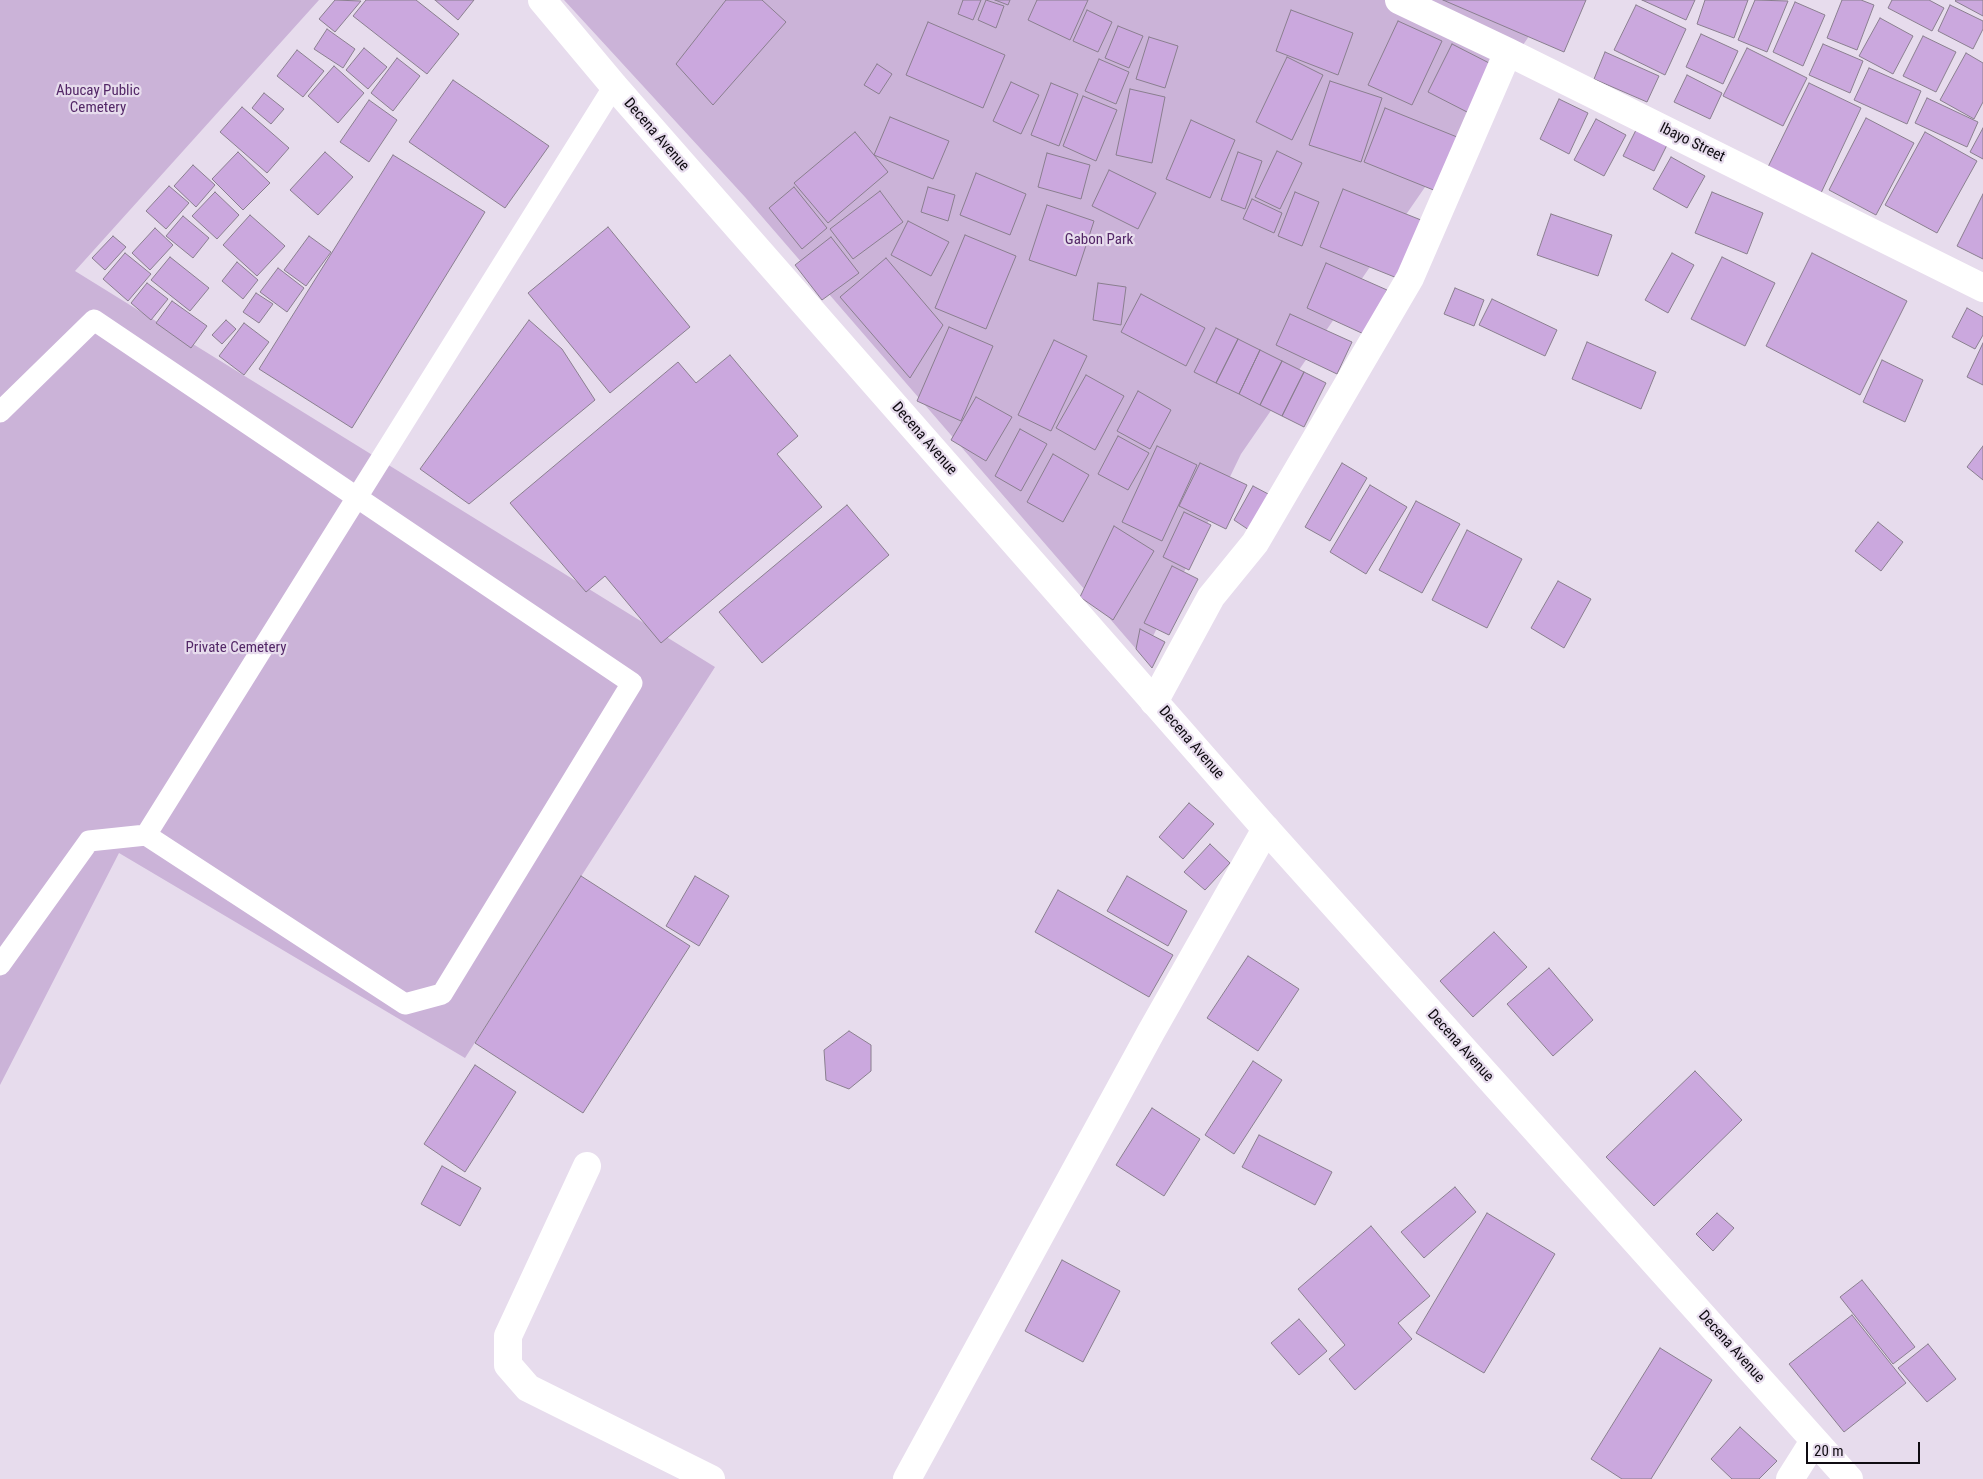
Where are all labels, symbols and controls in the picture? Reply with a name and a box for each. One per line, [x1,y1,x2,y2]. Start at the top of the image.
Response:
park label: Abucay Public Cemetery [56,82,140,117]
street label: Decena Avenue [619,95,693,175]
street label: Ibayo Street [1656,119,1728,167]
park label: Gabon Park [1065,231,1133,249]
street label: Decena Avenue [887,399,961,479]
park label: Private Cemetery [185,639,287,657]
street label: Decena Avenue [1154,703,1228,783]
street label: Decena Avenue [1423,1006,1497,1086]
street label: Decena Avenue [1694,1307,1768,1387]
scale bar [1808,1432,1922,1464]
text: 20 m [1814,1442,1844,1460]

